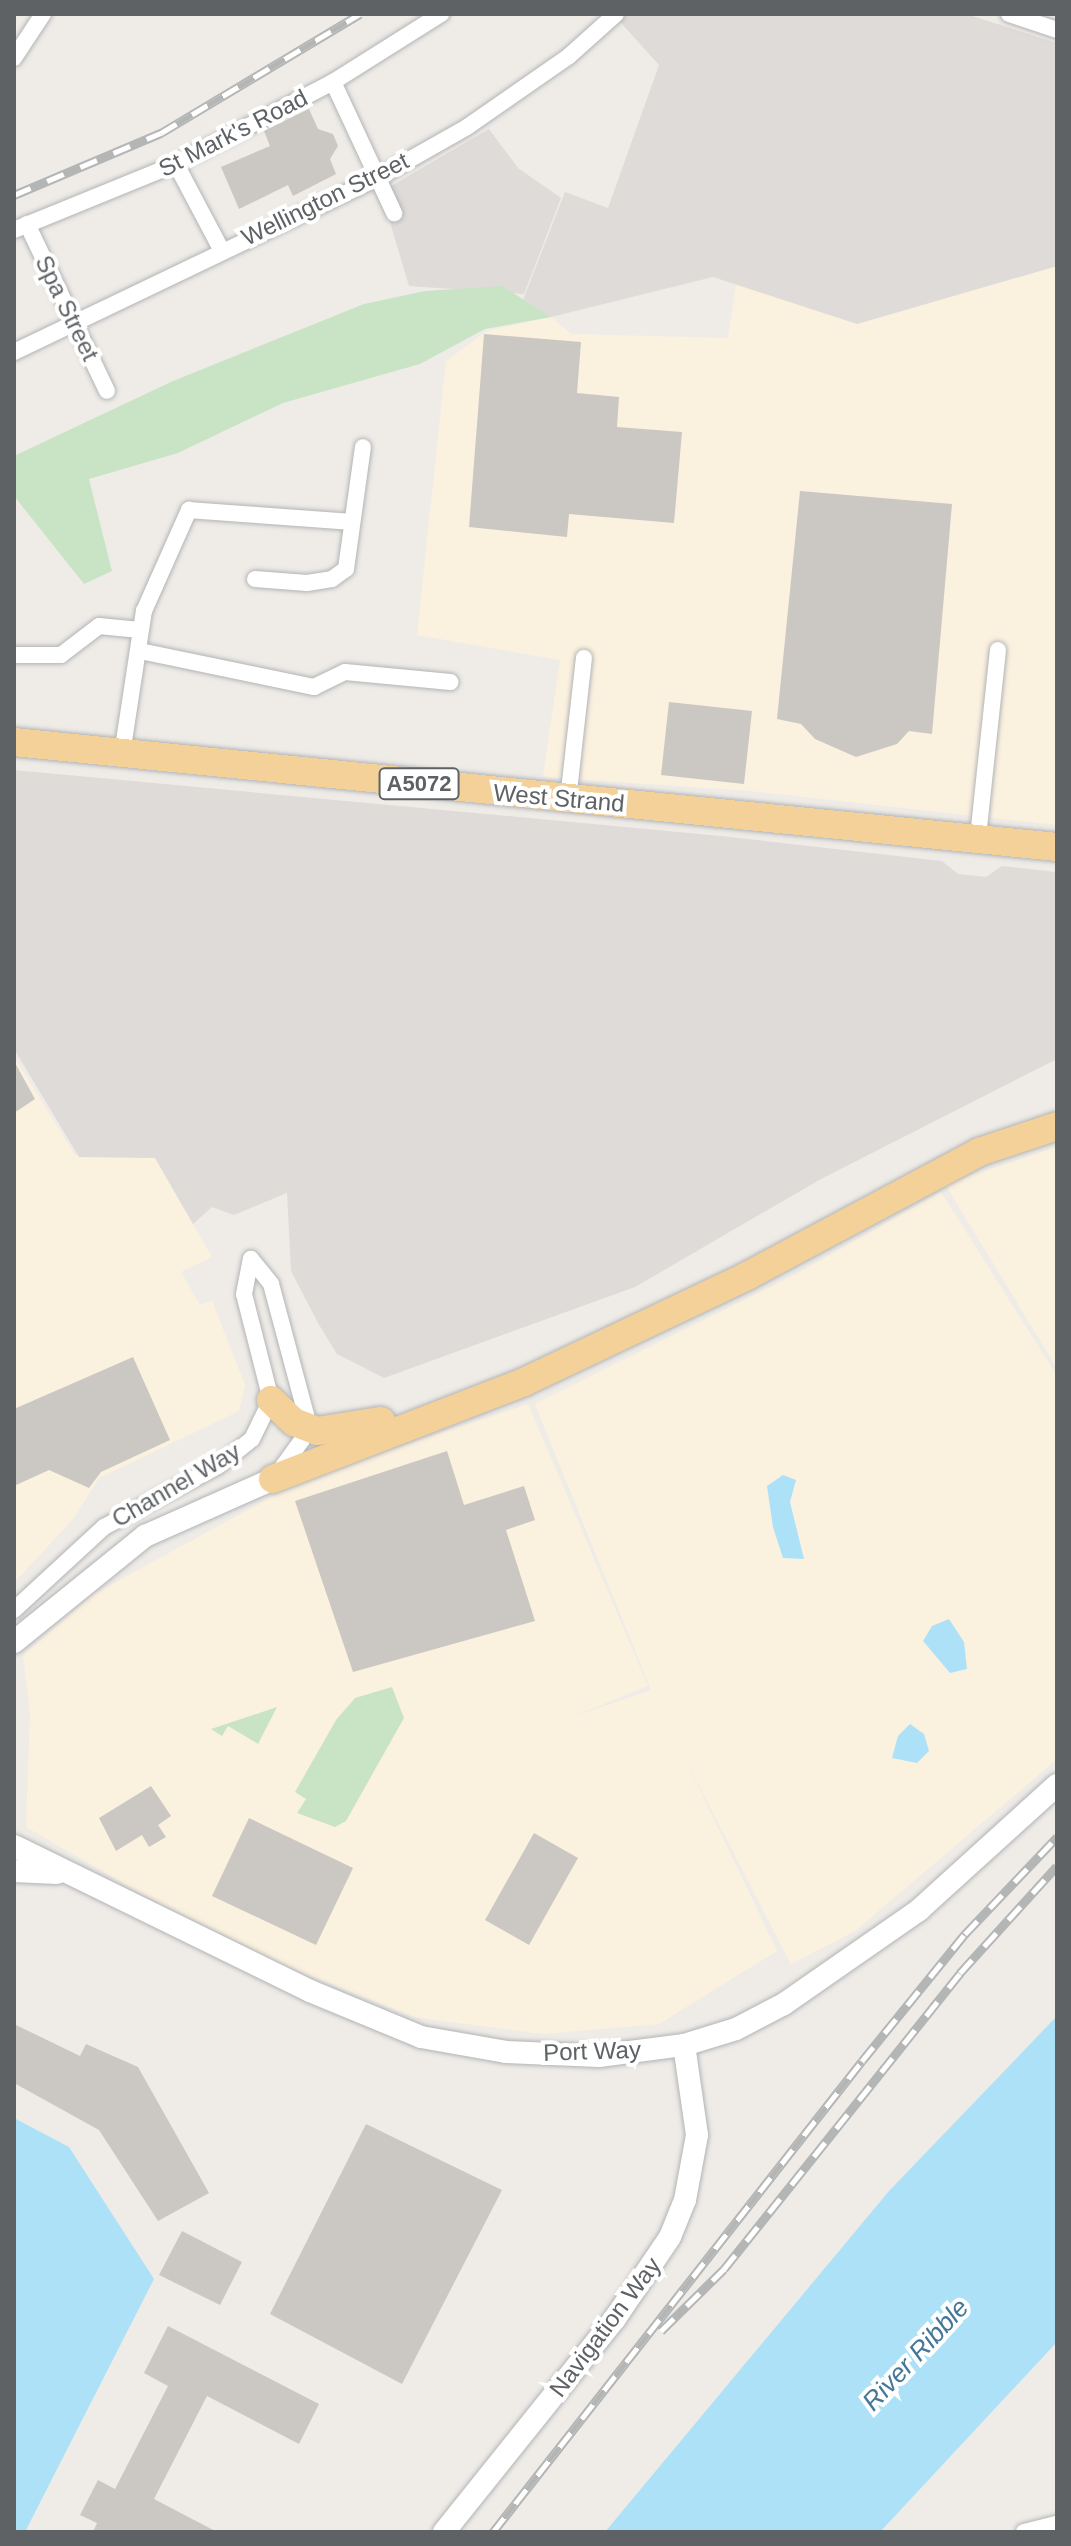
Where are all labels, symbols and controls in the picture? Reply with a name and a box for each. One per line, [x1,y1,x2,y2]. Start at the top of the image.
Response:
street label: St Mark's Road [154,83,312,183]
street label: Wellington Street [237,146,413,252]
street label: Spa Street [29,251,105,365]
road number: A5072 [377,766,461,802]
street label: West Strand [492,778,626,818]
street label: Channel Way [107,1437,245,1533]
street label: Port Way [543,2035,641,2067]
street label: Navigation Way [543,2252,667,2402]
water label: River Ribble [856,2293,976,2417]

